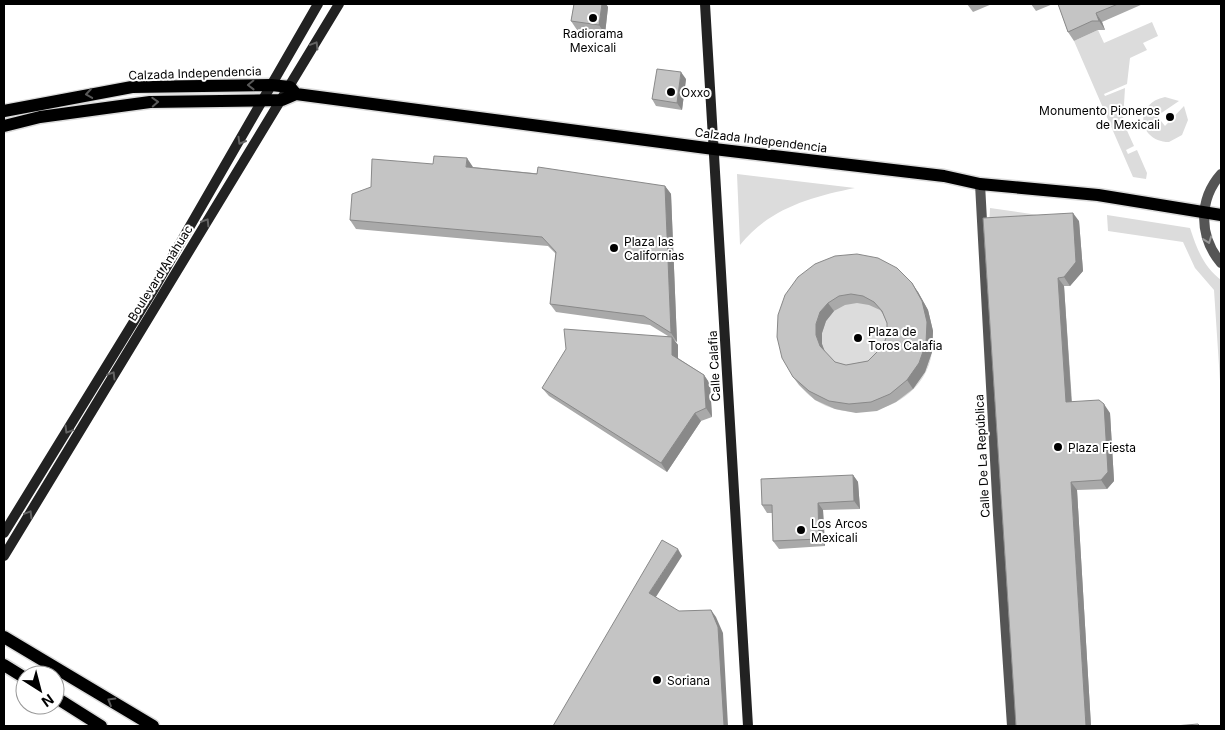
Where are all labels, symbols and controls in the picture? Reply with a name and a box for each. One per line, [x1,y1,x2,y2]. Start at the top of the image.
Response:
marker: Radiorama Mexicali [587,12,599,24]
place label: Radiorama Mexicali [563,26,623,55]
one-way arrow [308,42,318,51]
street label: Calzada Independencia [128,63,262,83]
one-way arrow [247,80,254,90]
place label: Oxxo [681,85,710,100]
marker: Oxxo [665,86,677,98]
one-way arrow [85,89,94,99]
one-way arrow [152,96,160,107]
place label: Monumento Pioneros de Mexicali [1039,103,1160,132]
marker: Monumento Pioneros de Mexicali [1164,111,1176,123]
street label: Calzada Independencia [694,124,828,156]
one-way arrow [237,135,247,144]
one-way arrow [200,218,210,227]
street label: Boulevard Anáhuac [124,222,196,324]
place label: Plaza las Californias [624,234,684,263]
one-way arrow [1202,235,1212,243]
marker: Plaza las Californias [608,242,620,254]
place label: Plaza de Toros Calafia [868,324,942,353]
street label: Calle Calafia [705,330,723,402]
marker: Plaza de Toros Calafia [852,332,864,344]
one-way arrow [106,372,116,381]
street label: Calle De La República [971,394,993,518]
one-way arrow [64,425,74,434]
place label: Plaza Fiesta [1068,440,1136,455]
marker: Plaza Fiesta [1052,441,1064,453]
one-way arrow [22,511,32,520]
place label: Los Arcos Mexicali [811,516,868,545]
marker: Los Arcos Mexicali [795,524,807,536]
north arrow [15,665,65,715]
place label: Soriana [667,673,710,688]
marker: Soriana [651,674,663,686]
text: N [39,691,57,711]
one-way arrow [107,698,116,708]

